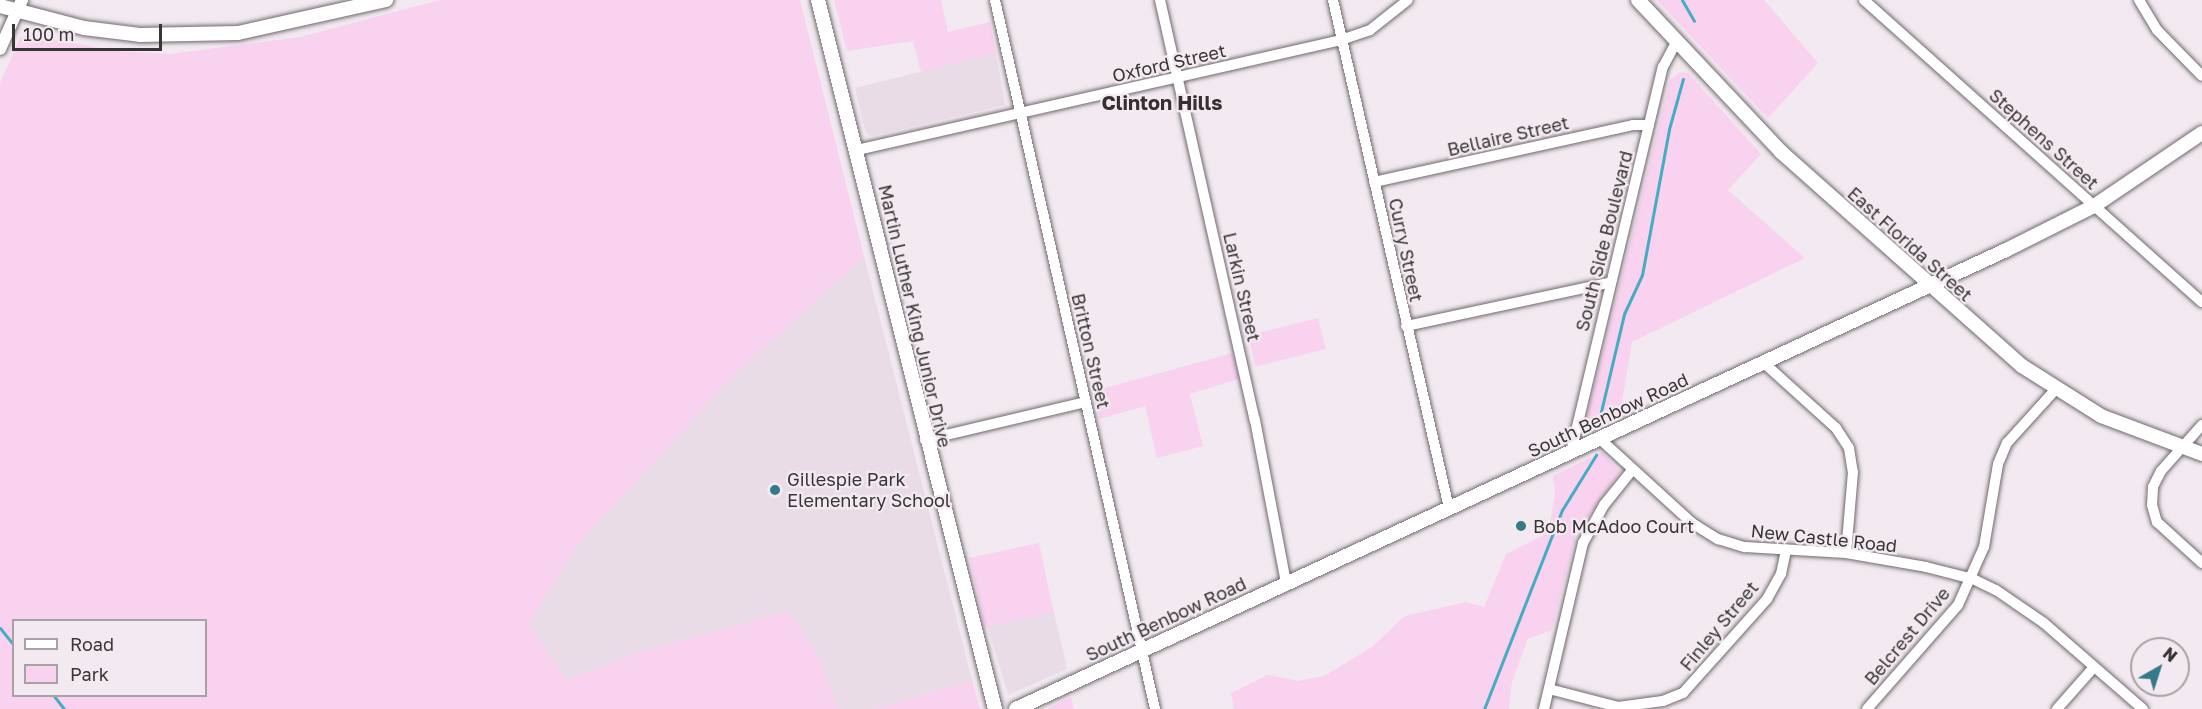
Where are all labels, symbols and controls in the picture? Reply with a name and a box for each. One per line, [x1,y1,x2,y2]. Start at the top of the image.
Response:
scale bar [15,12,165,50]
text: 100 m [23,23,74,45]
street label: Oxford Street [1110,39,1228,87]
street label: Stephens Street [1985,84,2103,194]
district label: Clinton Hills [1102,90,1222,114]
street label: Bellaire Street [1445,112,1571,160]
street label: South Side Boulevard [1571,148,1637,334]
street label: Martin Luther King Junior Drive [874,182,956,450]
street label: East Florida Street [1843,182,1977,306]
street label: Curry Street [1384,196,1428,304]
street label: Larkin Street [1219,230,1265,344]
street label: Britton Street [1067,291,1115,411]
street label: South Benbow Road [1524,368,1692,462]
place label: Gillespie Park Elementary School [787,469,951,512]
marker: Gillespie Park Elementary School [768,483,782,497]
place label: Bob McAdoo Court [1533,515,1694,537]
marker: Bob McAdoo Court [1514,519,1528,533]
street label: New Castle Road [1750,520,1898,556]
street label: South Benbow Road [1082,572,1250,666]
street label: Finley Street [1675,577,1763,675]
street label: Belcrest Drive [1860,583,1954,689]
legend [12,619,207,697]
text: Road [70,633,114,655]
north arrow [2130,637,2190,697]
text: N [2159,643,2181,666]
text: Park [70,663,109,685]

